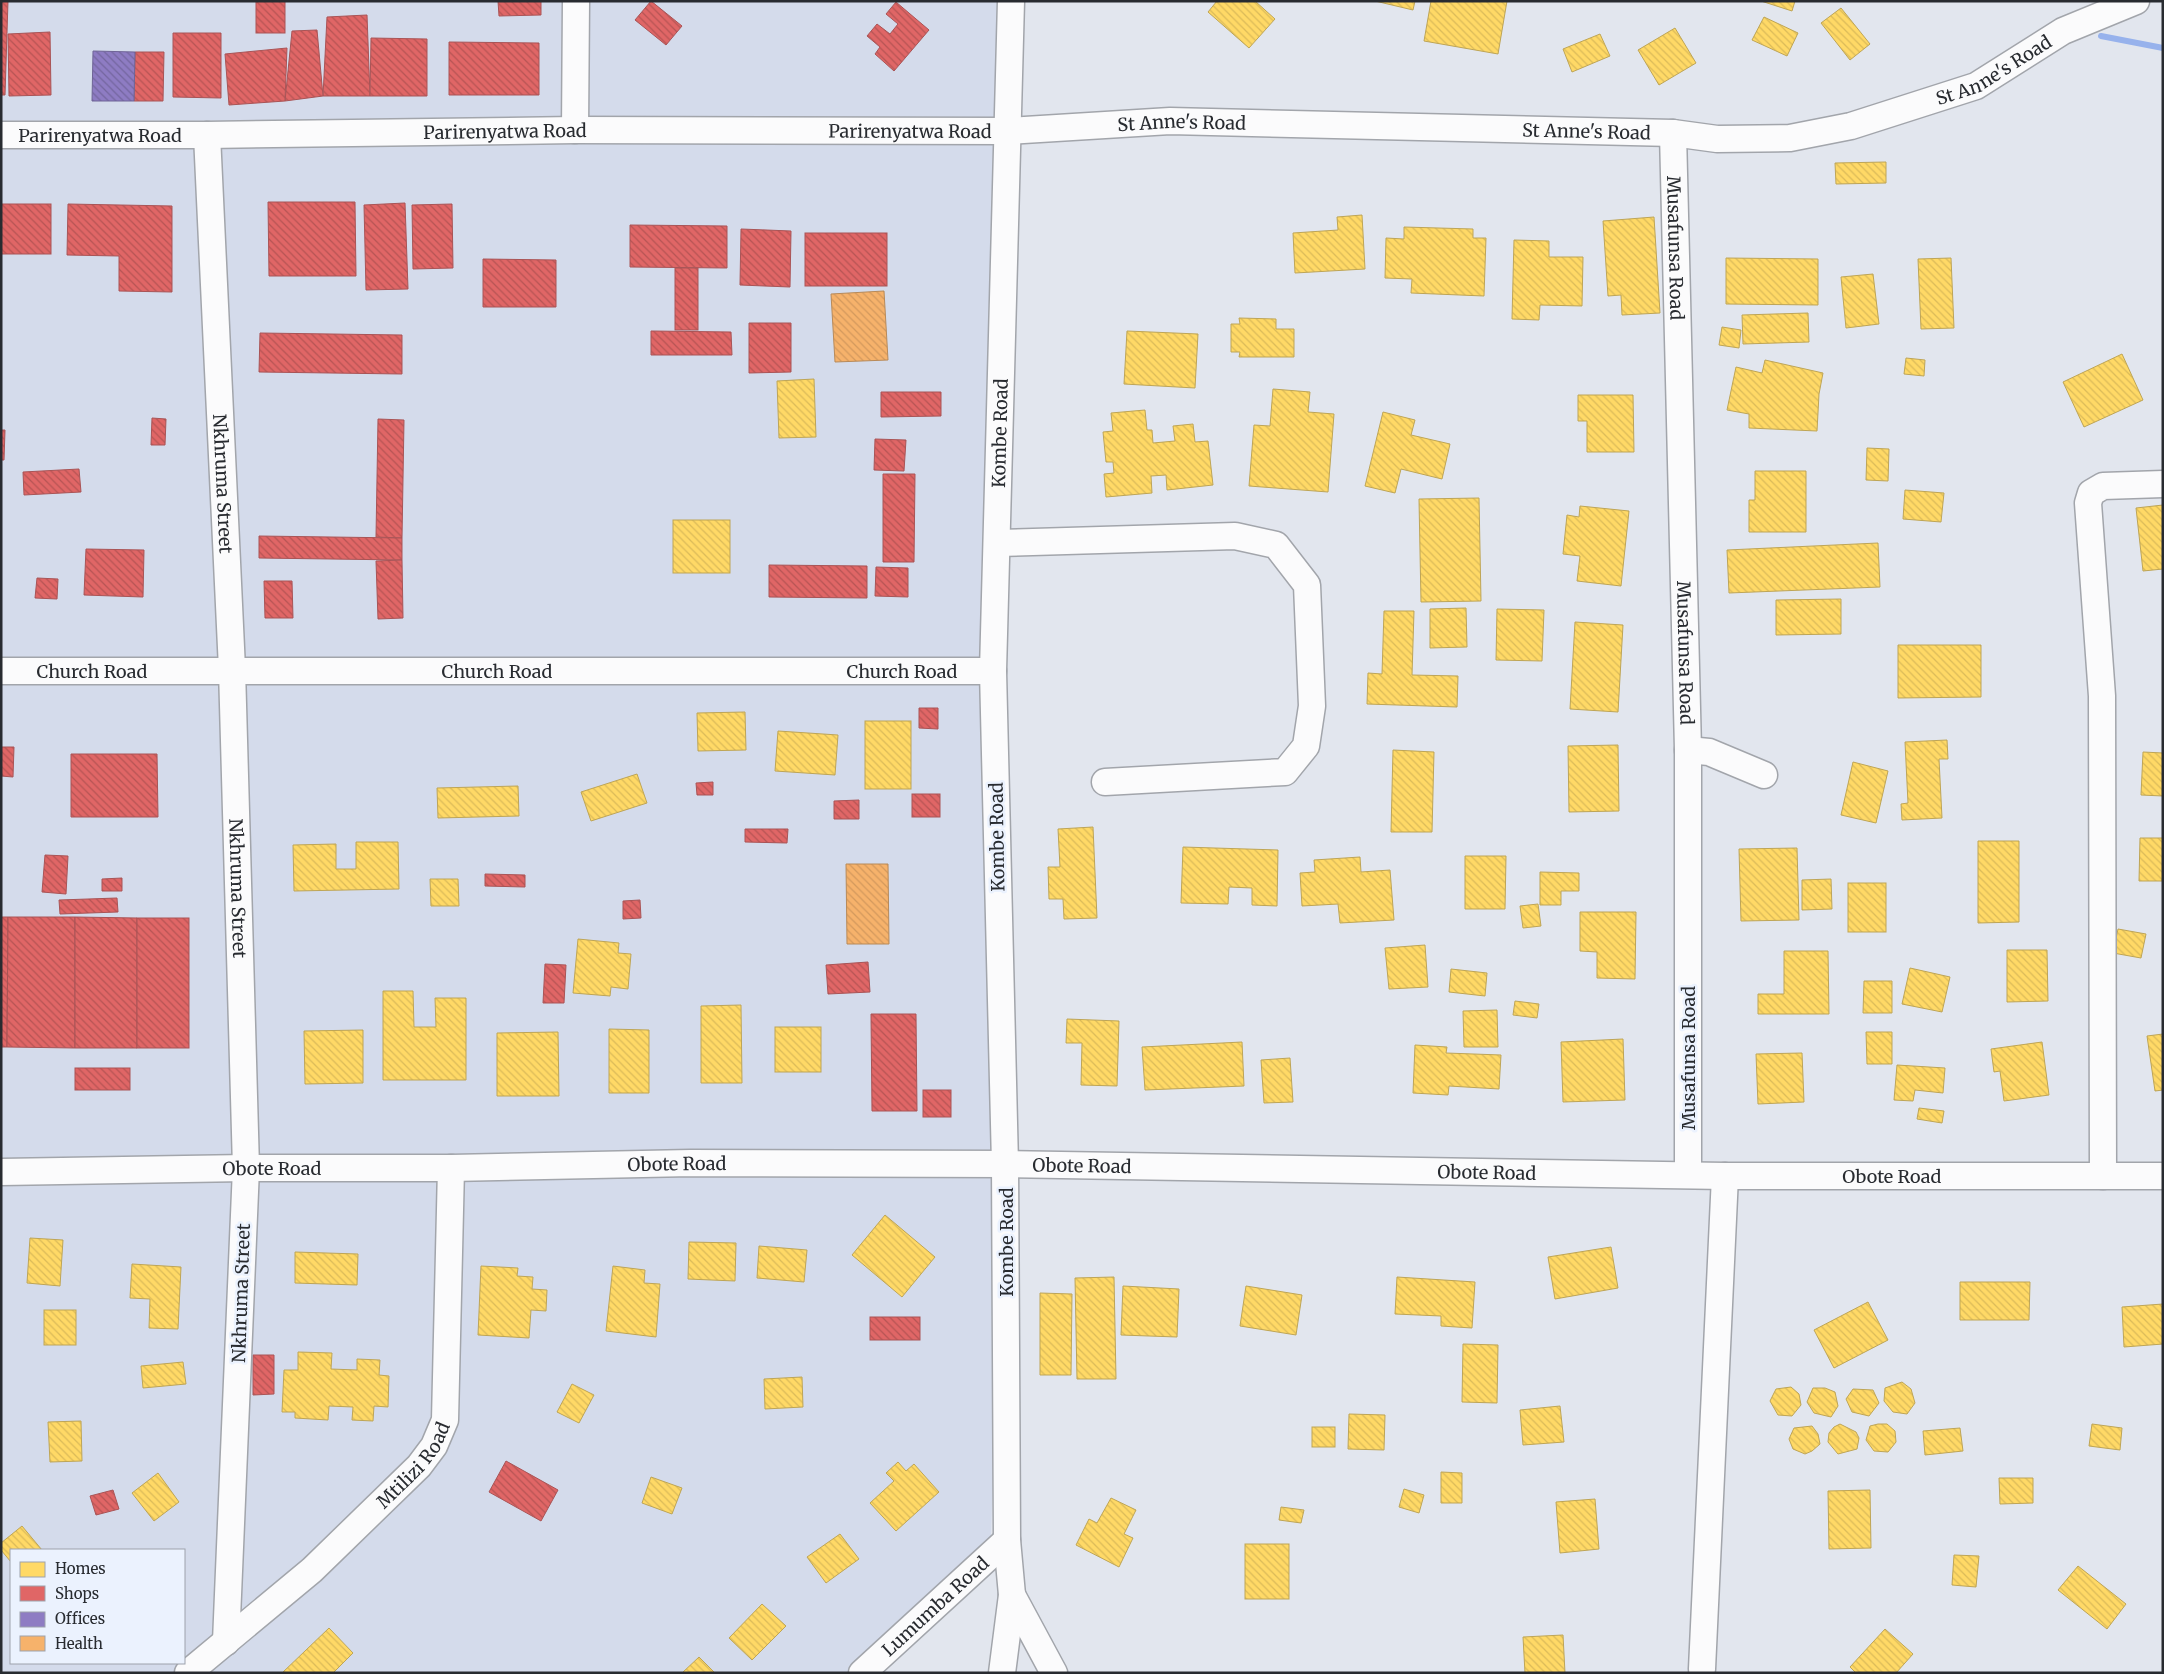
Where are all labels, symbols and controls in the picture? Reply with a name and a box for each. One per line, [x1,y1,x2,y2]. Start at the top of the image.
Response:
street label: St Anne's Road [1933,30,2056,110]
street label: St Anne's Road [1117,109,1246,136]
street label: Parirenyatwa Road [423,118,587,144]
street label: St Anne's Road [1522,118,1651,144]
street label: Parirenyatwa Road [828,119,992,142]
street label: Parirenyatwa Road [18,124,182,147]
street label: Musafunsa Road [1663,176,1689,321]
street label: Kombe Road [986,378,1012,488]
street label: Nkhruma Street [209,413,238,554]
street label: Musafunsa Road [1672,580,1699,725]
street label: Church Road [37,660,148,683]
street label: Church Road [442,660,553,683]
street label: Church Road [847,660,958,683]
street label: Kombe Road [985,782,1009,892]
street label: Nkhruma Street [225,818,252,959]
street label: Musafunsa Road [1677,986,1700,1130]
street label: Obote Road [627,1151,727,1176]
street label: Obote Road [1032,1153,1132,1178]
street label: Obote Road [222,1156,322,1180]
street label: Obote Road [1437,1160,1537,1184]
street label: Obote Road [1842,1165,1941,1188]
street label: Kombe Road [995,1187,1018,1297]
street label: Nkhruma Street [227,1223,255,1363]
street label: Mtilizi Road [371,1418,455,1513]
legend [10,1549,185,1664]
street label: Lumumba Road [877,1551,993,1661]
text: Homes [55,1559,106,1578]
text: Shops [55,1584,99,1603]
text: Offices [55,1609,105,1628]
text: Health [55,1634,103,1653]

